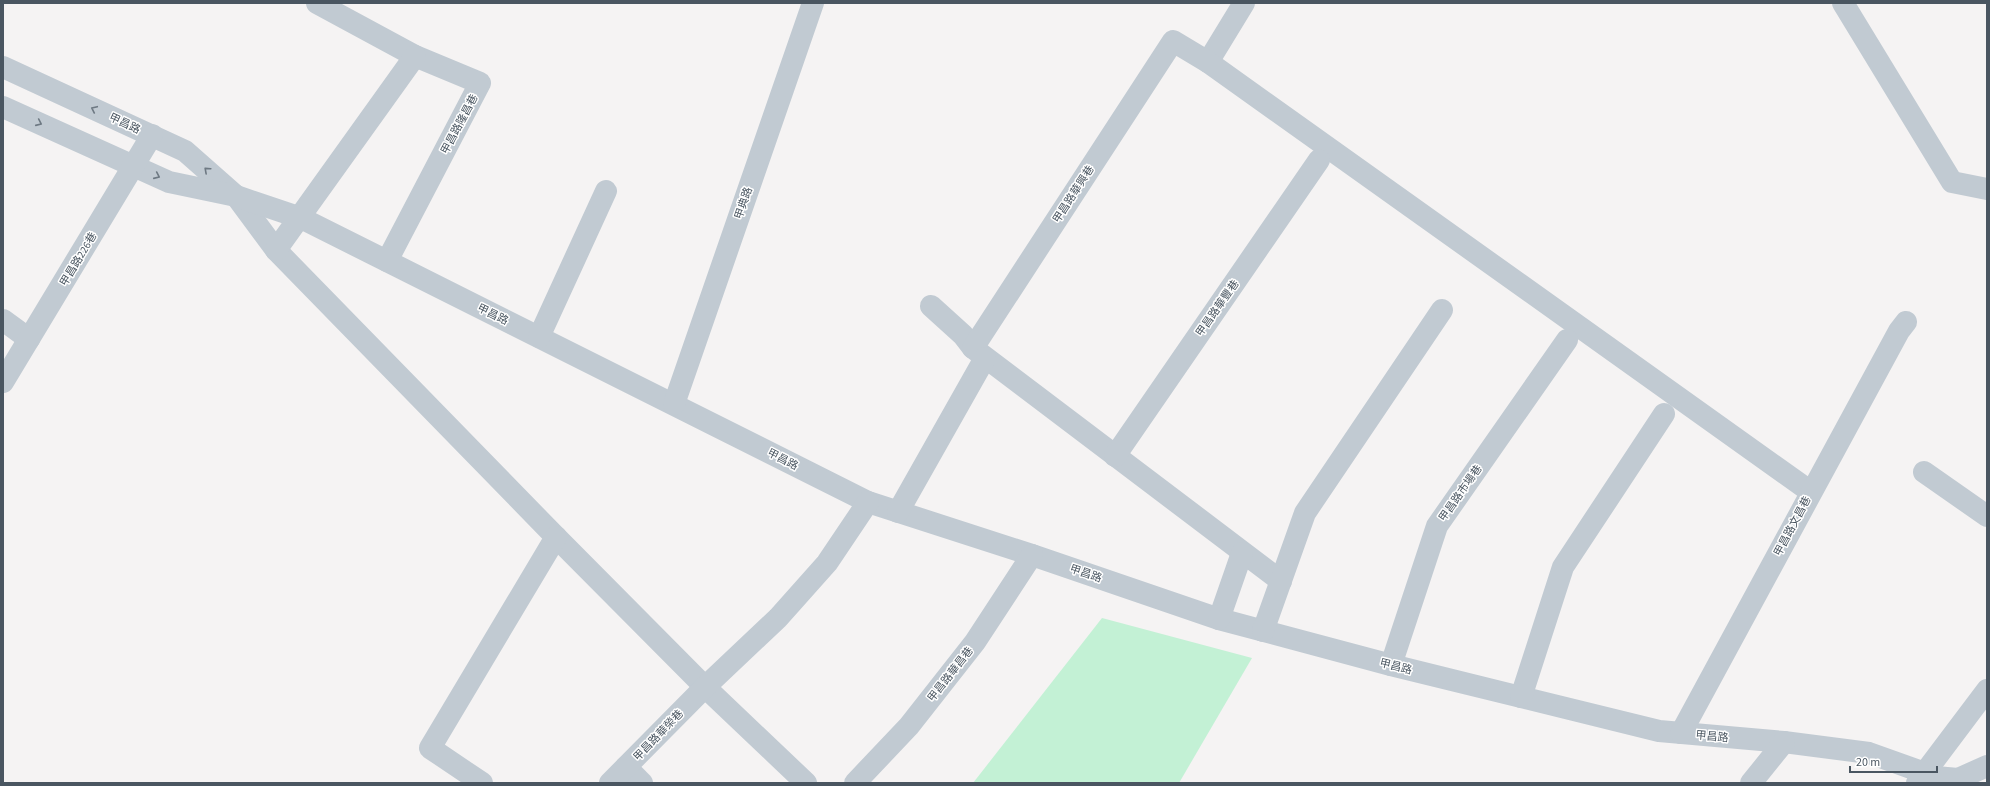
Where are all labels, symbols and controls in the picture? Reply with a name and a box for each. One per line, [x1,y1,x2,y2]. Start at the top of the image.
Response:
street label: 甲昌路隆昌巷 [437,92,482,157]
one-way arrow [90,105,97,113]
street label: 甲昌路 [107,110,143,137]
one-way arrow [34,118,42,126]
street label: 甲昌路華興巷 [1049,163,1098,226]
one-way arrow [204,168,212,175]
one-way arrow [153,171,161,179]
street label: 甲典路 [731,185,756,221]
street label: 甲昌路226巷 [56,230,100,289]
street label: 甲昌路華豐巷 [1192,277,1242,340]
street label: 甲昌路 [475,300,511,328]
street label: 甲昌路 [765,445,801,474]
street label: 甲昌路市場巷 [1435,462,1485,525]
street label: 甲昌路文昌巷 [1770,494,1815,559]
street label: 甲昌路 [1068,561,1104,586]
street label: 甲昌路華昌巷 [924,644,977,705]
street label: 甲昌路 [1378,655,1414,678]
street label: 甲昌路華榮巷 [630,706,687,764]
street label: 甲昌路 [1695,728,1729,745]
scale bar [1850,748,1937,774]
text: 20 m [1856,754,1880,771]

